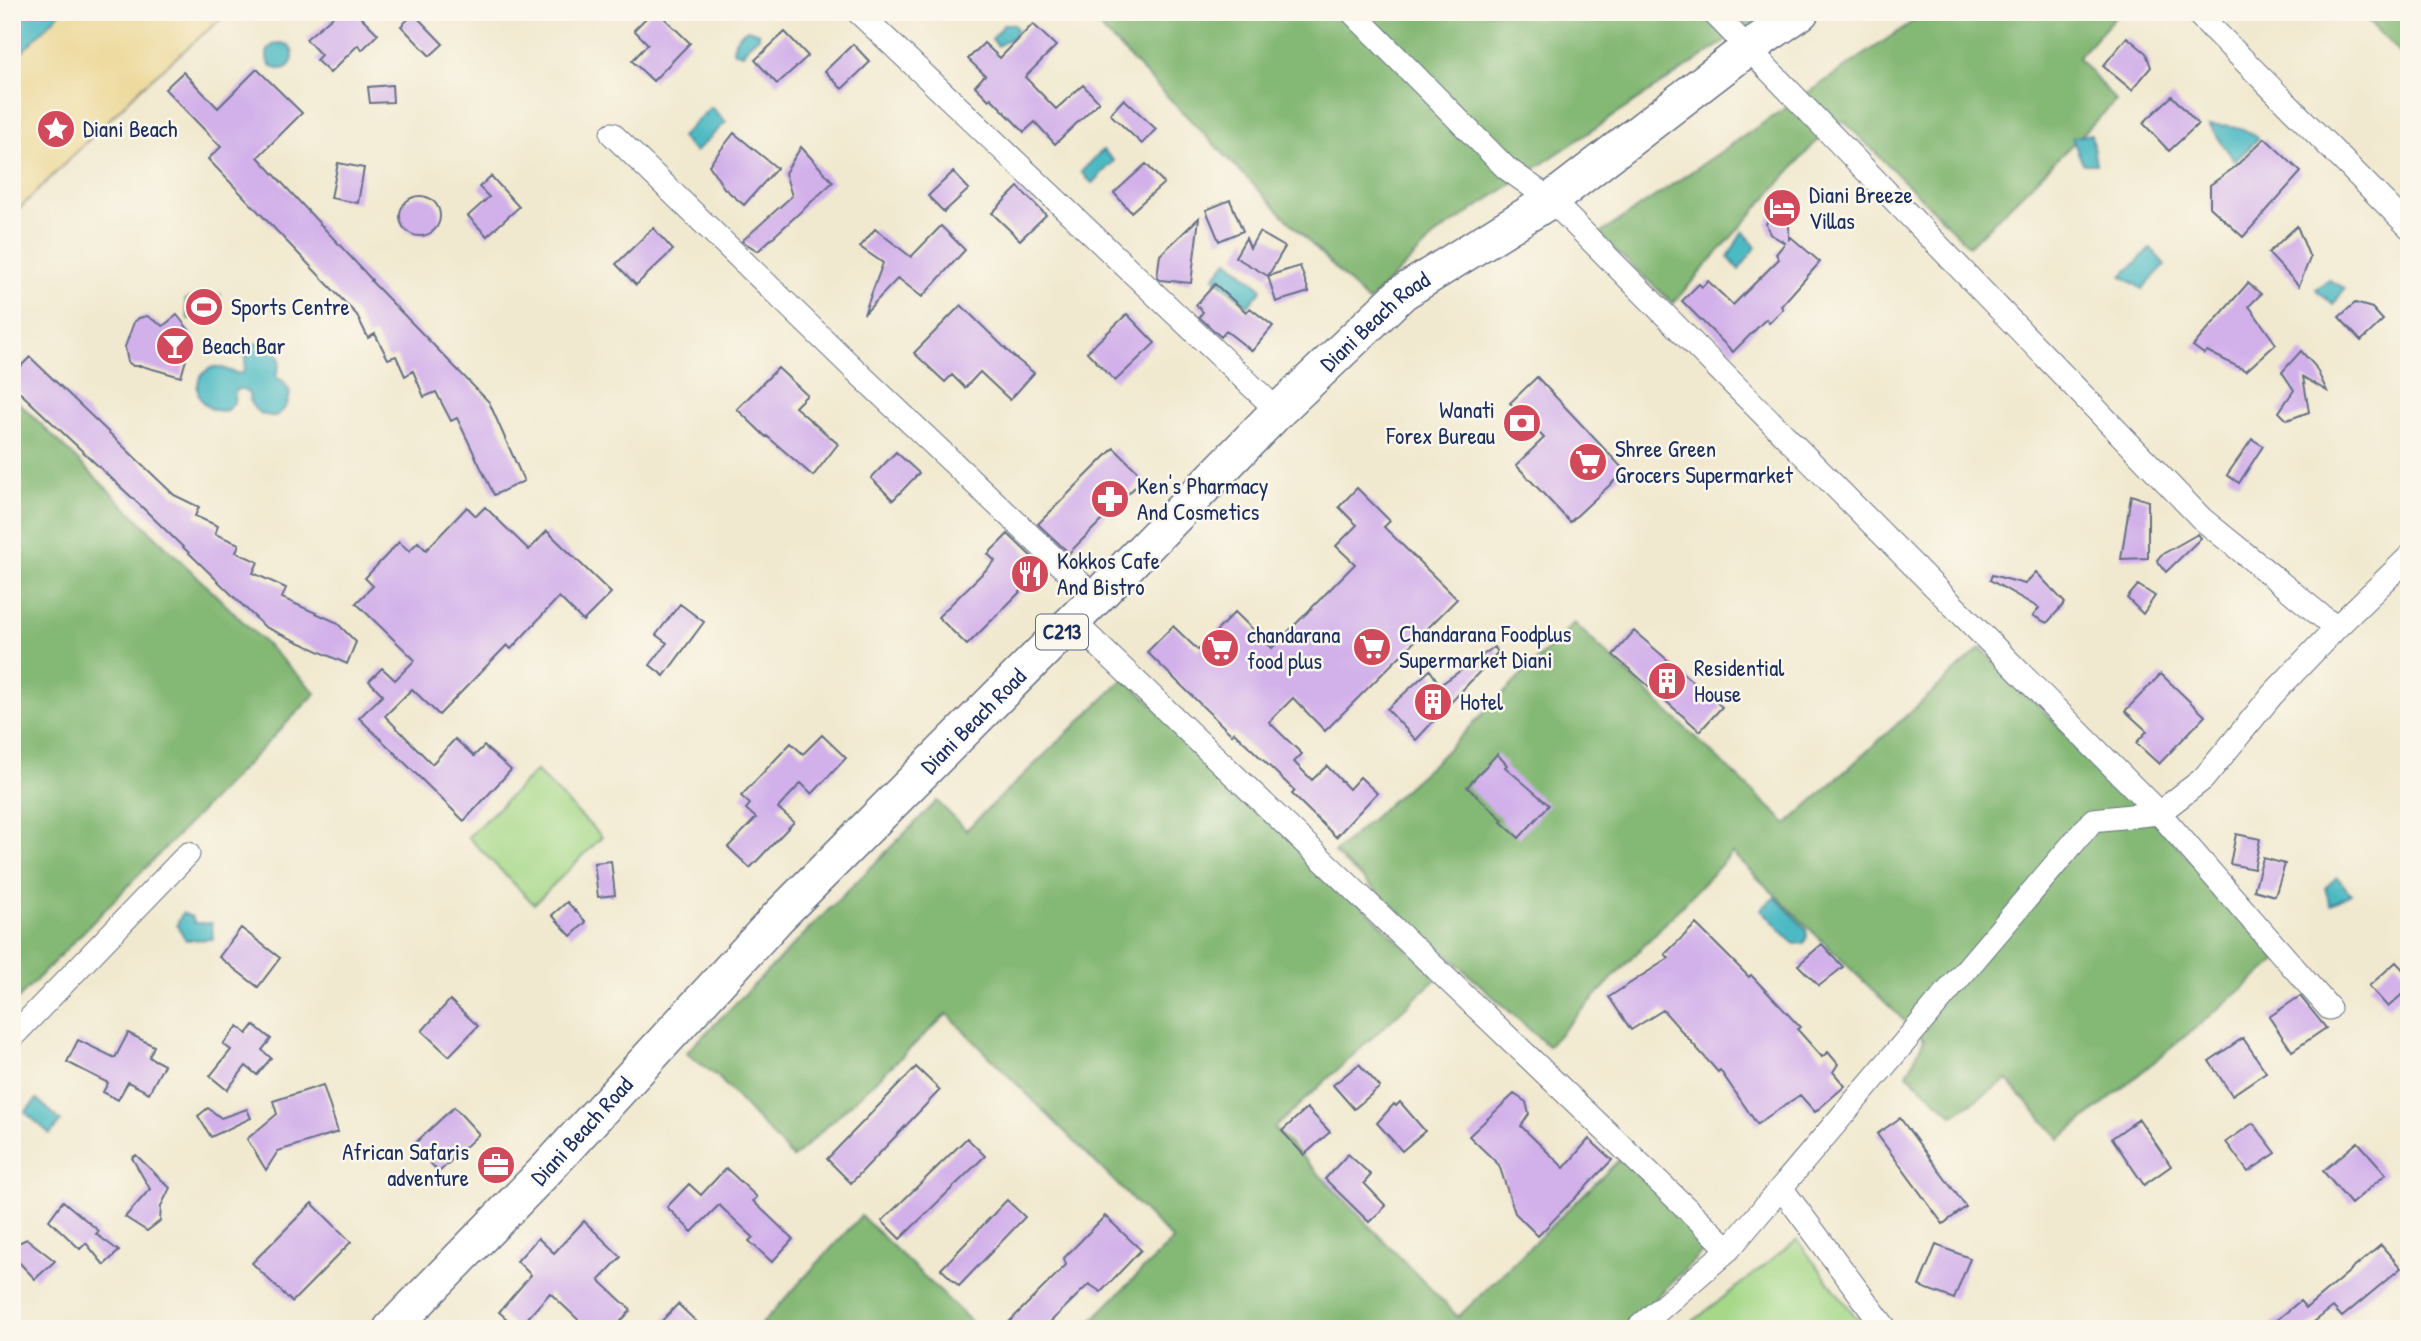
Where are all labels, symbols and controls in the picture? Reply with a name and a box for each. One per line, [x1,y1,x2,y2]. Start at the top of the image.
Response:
place icon: Diani Beach [35,108,77,150]
place label: Diani Beach [83,113,178,144]
place label: Diani Breeze Villas [1809,179,1913,236]
hotel icon: Diani Breeze Villas [1761,187,1803,229]
street label: Diani Beach Road [1313,264,1435,378]
sports icon: Sports Centre [183,286,225,328]
place label: Sports Centre [231,291,350,322]
bar icon: Beach Bar [154,325,196,367]
place label: Beach Bar [202,330,285,361]
place label: Wanati Forex Bureau [1385,394,1495,451]
bank icon: Wanati Forex Bureau [1501,402,1543,444]
place label: Shree Green Grocers Supermarket [1615,433,1794,490]
supermarket icon: Shree Green Grocers Supermarket [1567,441,1609,483]
place label: Ken's Pharmacy And Cosmetics [1137,470,1269,527]
pharmacy icon: Ken's Pharmacy And Cosmetics [1089,478,1131,520]
place label: Kokkos Cafe And Bistro [1057,545,1160,602]
restaurant icon: Kokkos Cafe And Bistro [1009,553,1051,595]
road number: C213 [1036,614,1088,650]
place label: Chandarana Foodplus Supermarket Diani [1399,618,1572,675]
place label: chandarana food plus [1247,619,1340,676]
supermarket icon: Chandarana Foodplus Supermarket Diani [1351,626,1393,668]
supermarket icon: chandarana food plus [1199,627,1241,669]
place label: Residential House [1694,652,1785,709]
building icon: Residential House [1646,660,1688,702]
street label: Diani Beach Road [913,661,1033,780]
building icon: Hotel [1412,681,1454,723]
place label: Hotel [1460,686,1504,717]
street label: Diani Beach Road [524,1069,639,1192]
place label: African Safaris adventure [342,1136,469,1193]
office icon: African Safaris adventure [475,1144,517,1186]

